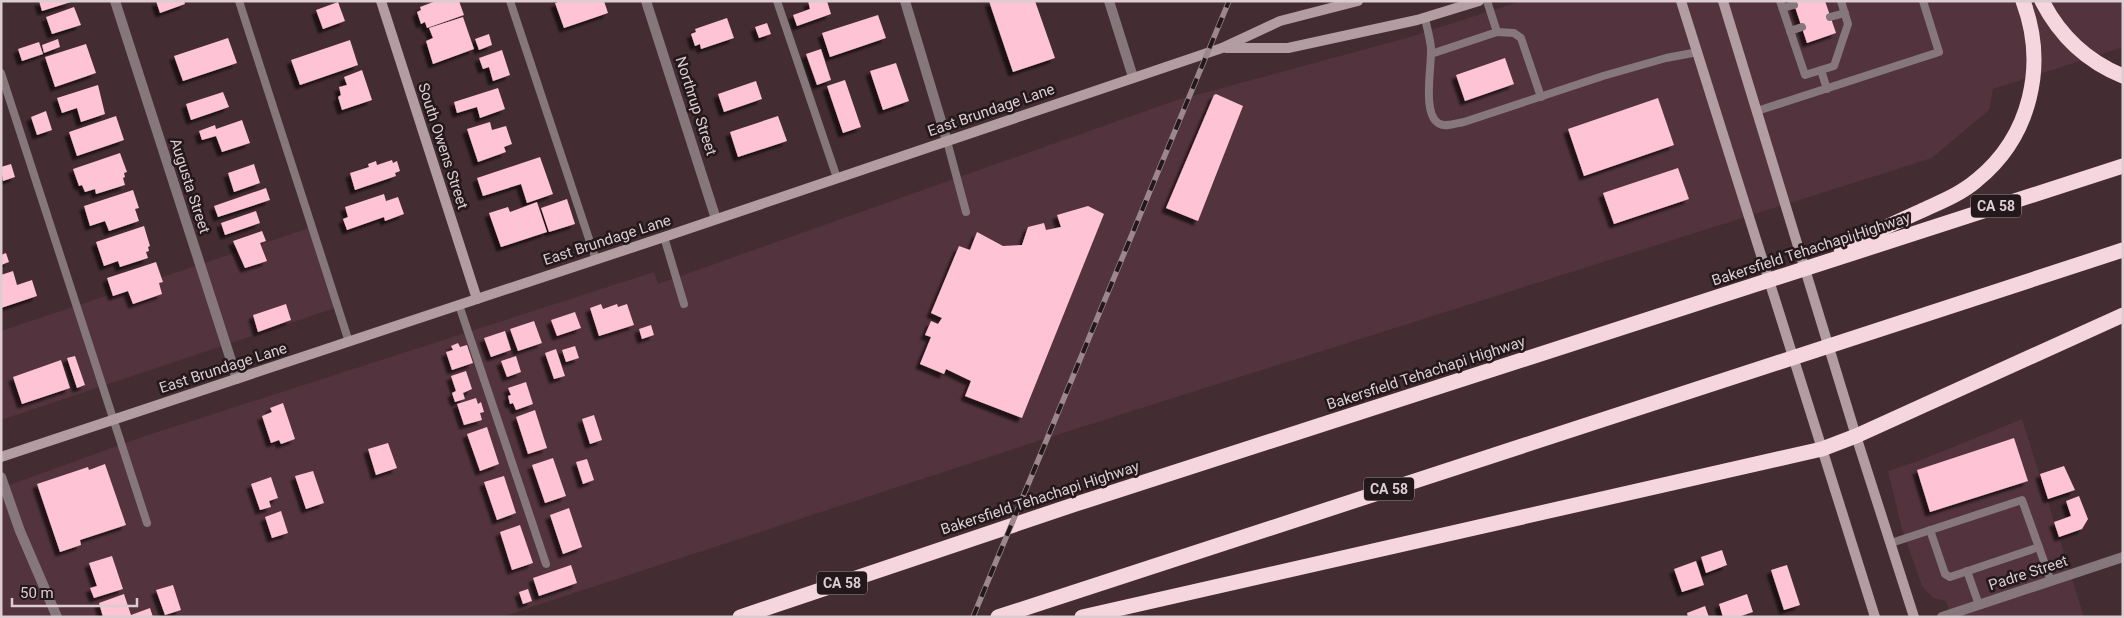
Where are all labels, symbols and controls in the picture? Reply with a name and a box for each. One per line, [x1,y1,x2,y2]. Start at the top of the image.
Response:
street label: Northrup Street [672,54,720,158]
street label: East Brundage Lane [925,80,1057,140]
street label: South Owens Street [414,81,472,211]
street label: Augusta Street [166,136,214,236]
road number: CA 58 [1971,195,2021,218]
street label: Bakersfield Tehachapi Highway [1709,208,1913,290]
street label: East Brundage Lane [541,211,673,269]
street label: Bakersfield Tehachapi Highway [1324,332,1528,414]
street label: East Brundage Lane [157,339,289,397]
street label: Bakersfield Tehachapi Highway [938,457,1142,539]
road number: CA 58 [1364,478,1414,500]
street label: Padre Street [1986,552,2070,594]
road number: CA 58 [817,572,867,594]
scale bar [12,576,138,608]
text: 50 m [20,584,54,602]

